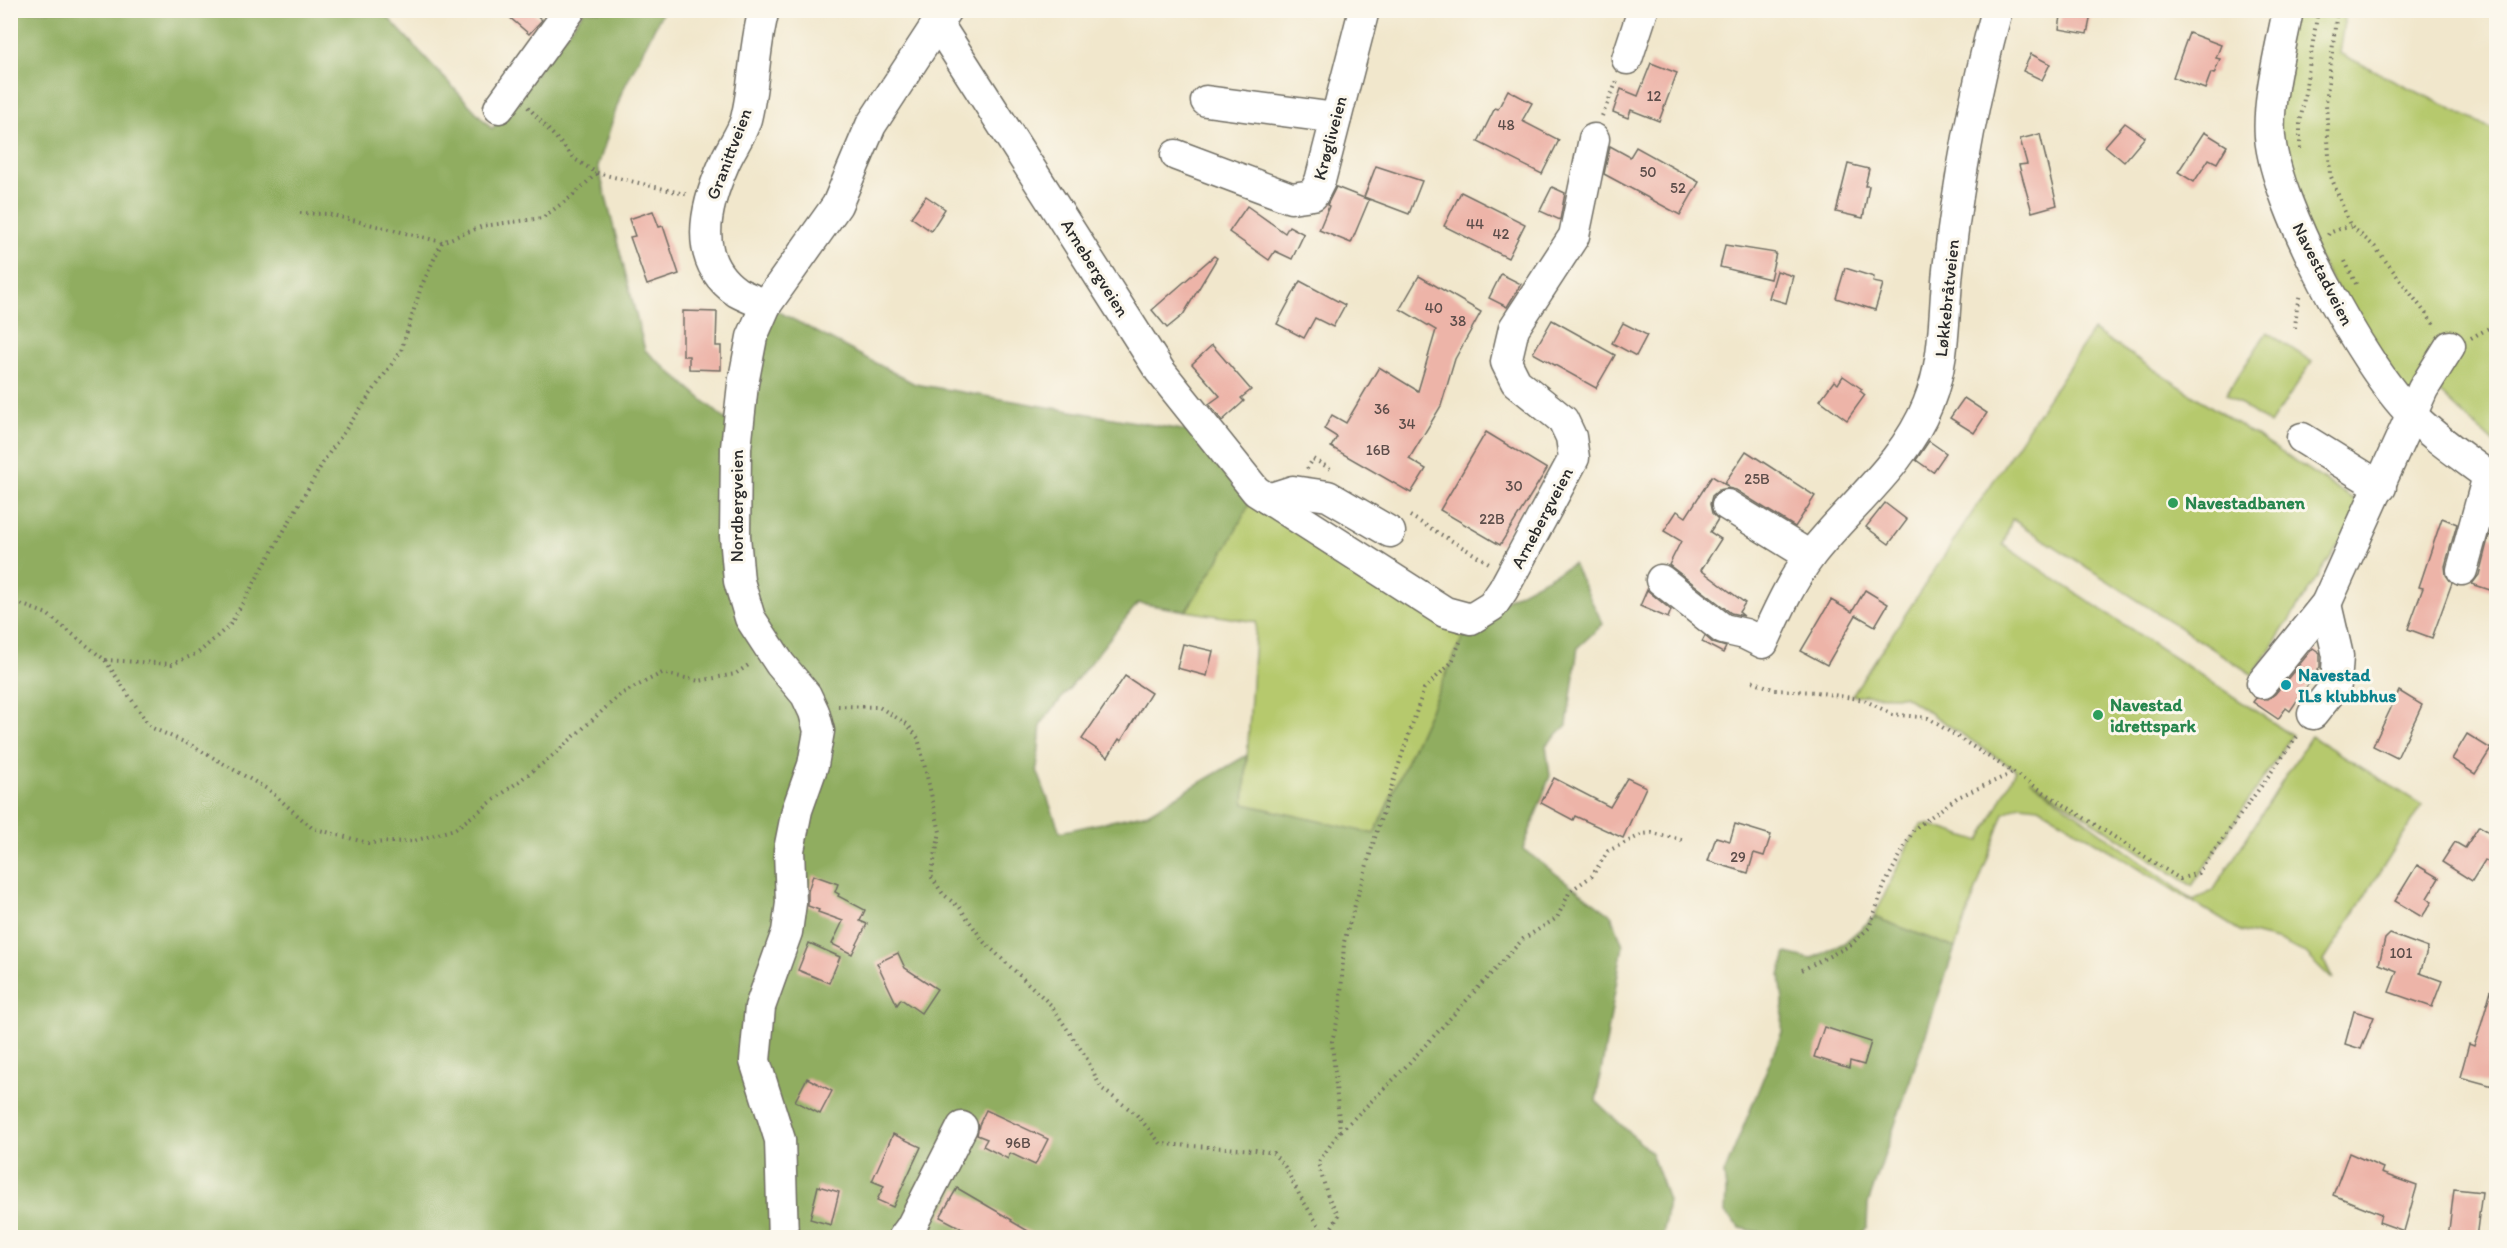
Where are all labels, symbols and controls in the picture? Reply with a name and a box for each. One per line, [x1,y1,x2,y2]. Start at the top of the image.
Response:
house number: 12 [1647,87,1662,105]
street label: Krøgliveien [1308,93,1352,182]
street label: Granittveien [701,105,757,203]
house number: 48 [1497,116,1515,134]
house number: 50 [1639,163,1657,181]
house number: 52 [1670,179,1686,197]
street label: Arnebergveien [1056,215,1134,321]
house number: 44 [1466,215,1484,233]
street label: Navestadveien [2288,219,2358,329]
house number: 42 [1493,225,1510,243]
street label: Løkkebråtveien [1930,238,1964,358]
house number: 40 [1425,299,1443,317]
house number: 38 [1450,312,1466,330]
house number: 36 [1374,400,1390,418]
house number: 34 [1398,415,1416,433]
house number: 16B [1366,441,1391,459]
street label: Nordbergveien [726,450,748,562]
street label: Arnebergveien [1506,464,1578,572]
house number: 25B [1744,470,1770,488]
house number: 30 [1505,477,1523,495]
place label: Navestadbanen [2185,492,2306,514]
marker: Navestadbanen [2166,496,2180,510]
house number: 22B [1479,510,1505,528]
place label: Navestad ILs klubbhus [2298,664,2396,707]
marker: Navestad ILs klubbhus [2279,678,2293,692]
place label: Navestad idrettspark [2110,694,2196,737]
marker: Navestad idrettspark [2091,708,2105,722]
house number: 29 [1730,848,1746,866]
house number: 101 [2389,944,2413,962]
house number: 96B [1005,1134,1031,1152]

